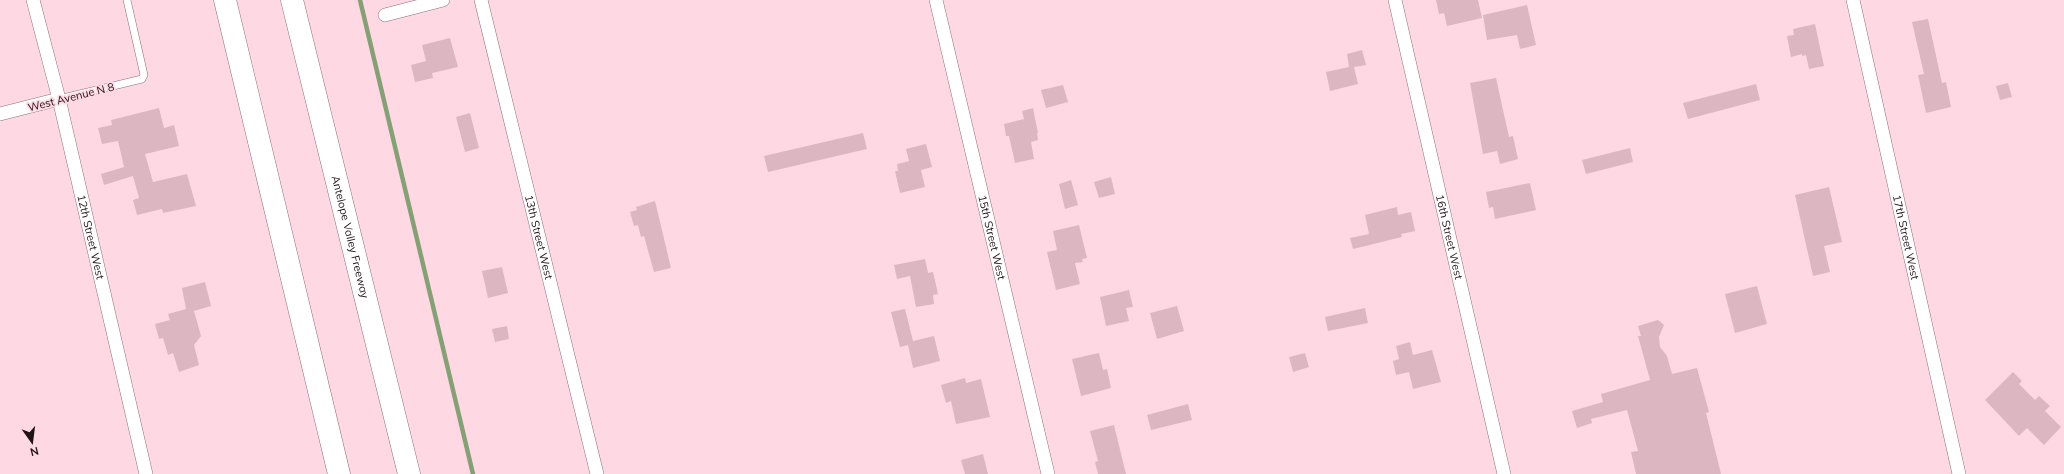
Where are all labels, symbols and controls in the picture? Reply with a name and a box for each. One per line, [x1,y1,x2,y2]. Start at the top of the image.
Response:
street label: West Avenue N 8 [26,79,116,115]
street label: Antelope Valley Freeway [329,174,372,300]
street label: 12th Street West [74,193,108,281]
street label: 13th Street West [522,193,556,281]
street label: 16th Street West [1433,193,1466,281]
street label: 17th Street West [1890,193,1922,281]
street label: 15th Street West [975,194,1009,281]
north arrow [12,422,52,462]
text: N [29,444,40,460]

